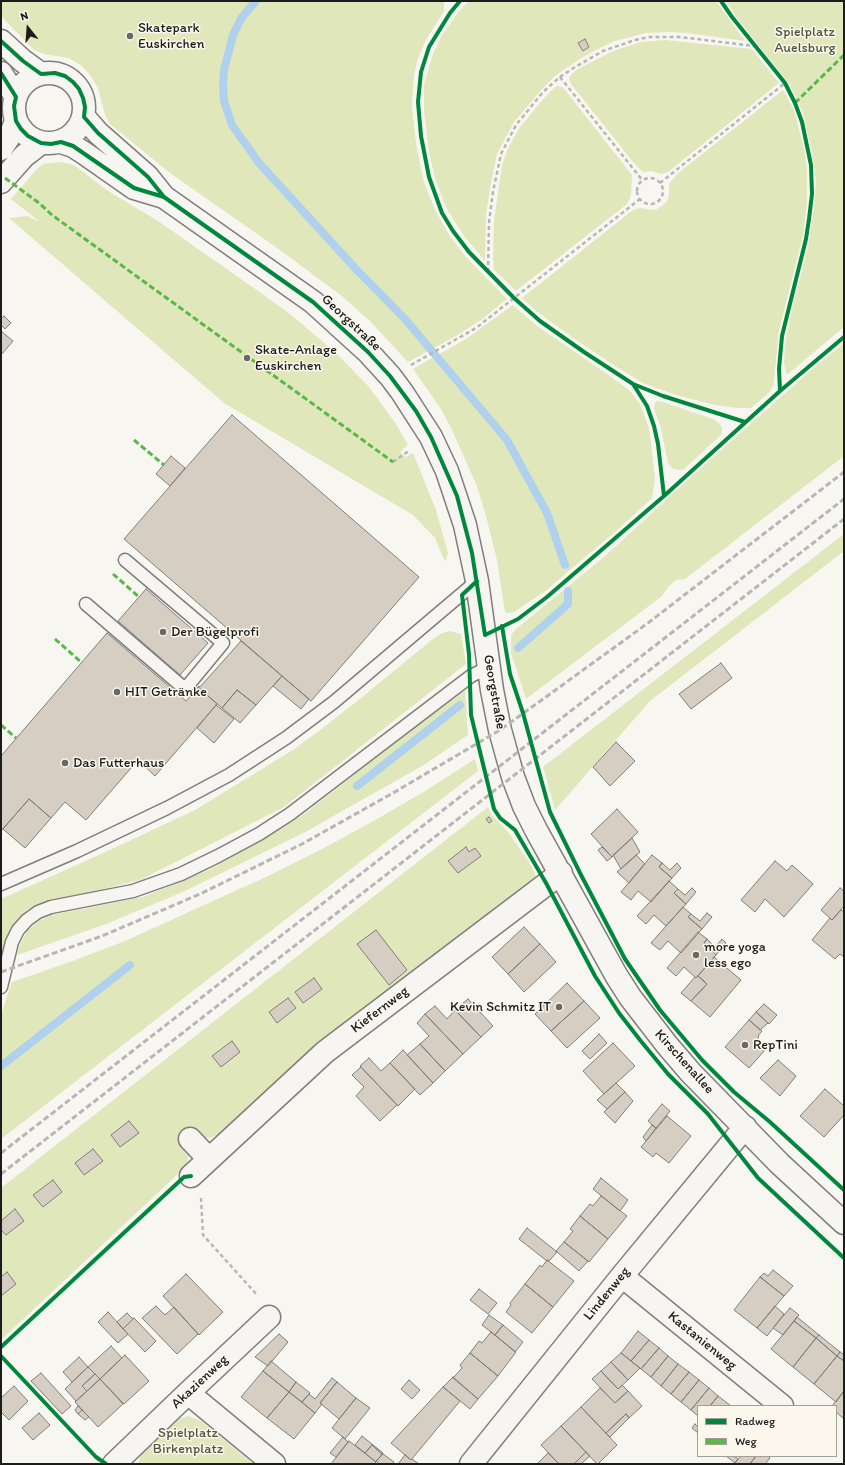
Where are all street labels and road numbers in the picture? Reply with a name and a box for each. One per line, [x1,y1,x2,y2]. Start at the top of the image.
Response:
street label: Georgstraße [318,291,384,355]
street label: Georgstraße [479,653,509,731]
street label: Kiefernweg [348,983,412,1037]
street label: Kirschenallee [651,1026,717,1098]
street label: Lindenweg [580,1264,634,1324]
street label: Kastanienweg [664,1308,740,1374]
street label: Akazienweg [168,1351,232,1413]

